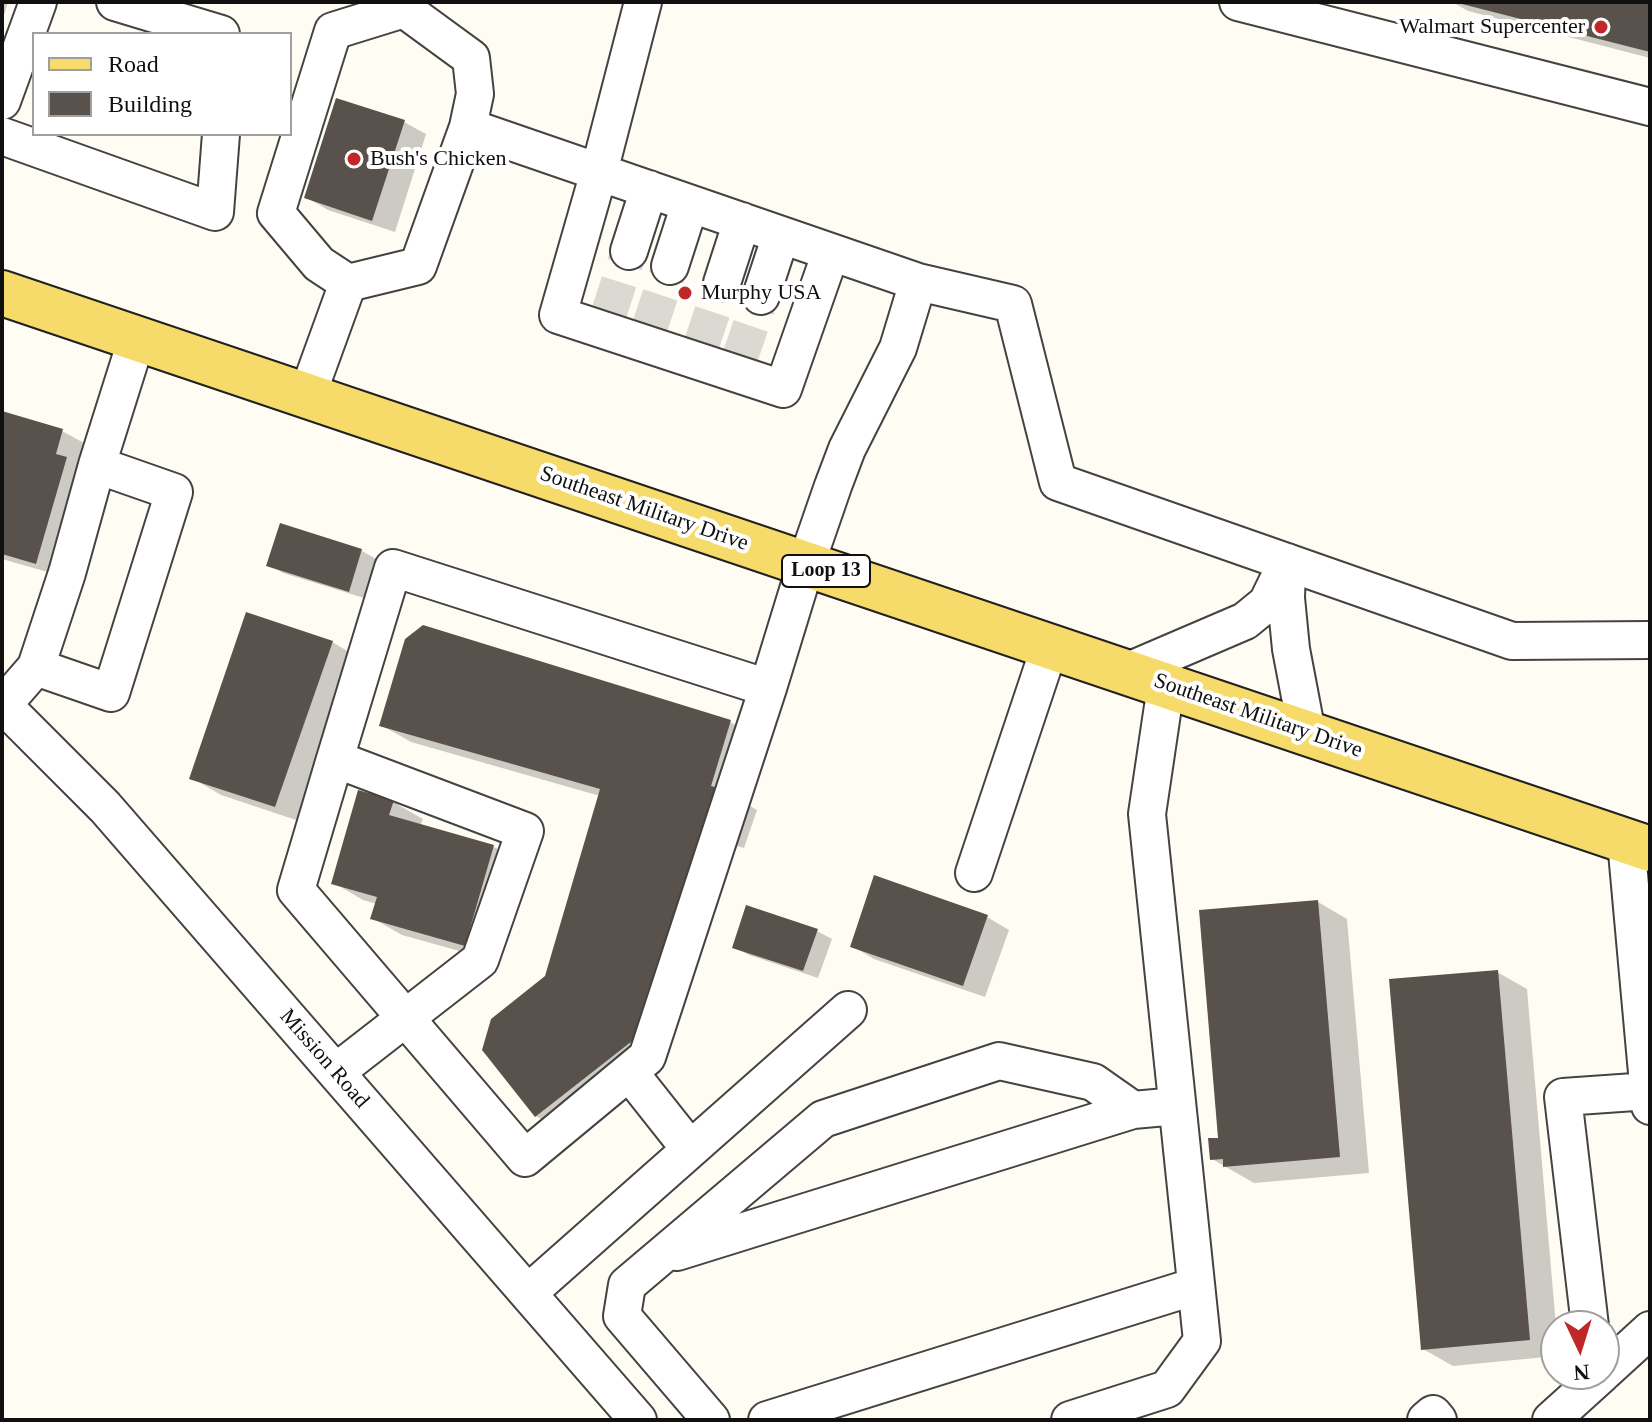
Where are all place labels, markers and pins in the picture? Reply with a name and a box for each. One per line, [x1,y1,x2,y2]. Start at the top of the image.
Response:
place label: Walmart Supercenter [1399,14,1585,40]
marker: Walmart Supercenter [1592,18,1610,36]
place label: Bush's Chicken [370,146,507,172]
marker: Bush's Chicken [345,150,363,168]
place label: Murphy USA [701,280,821,306]
marker: Murphy USA [676,284,694,302]

